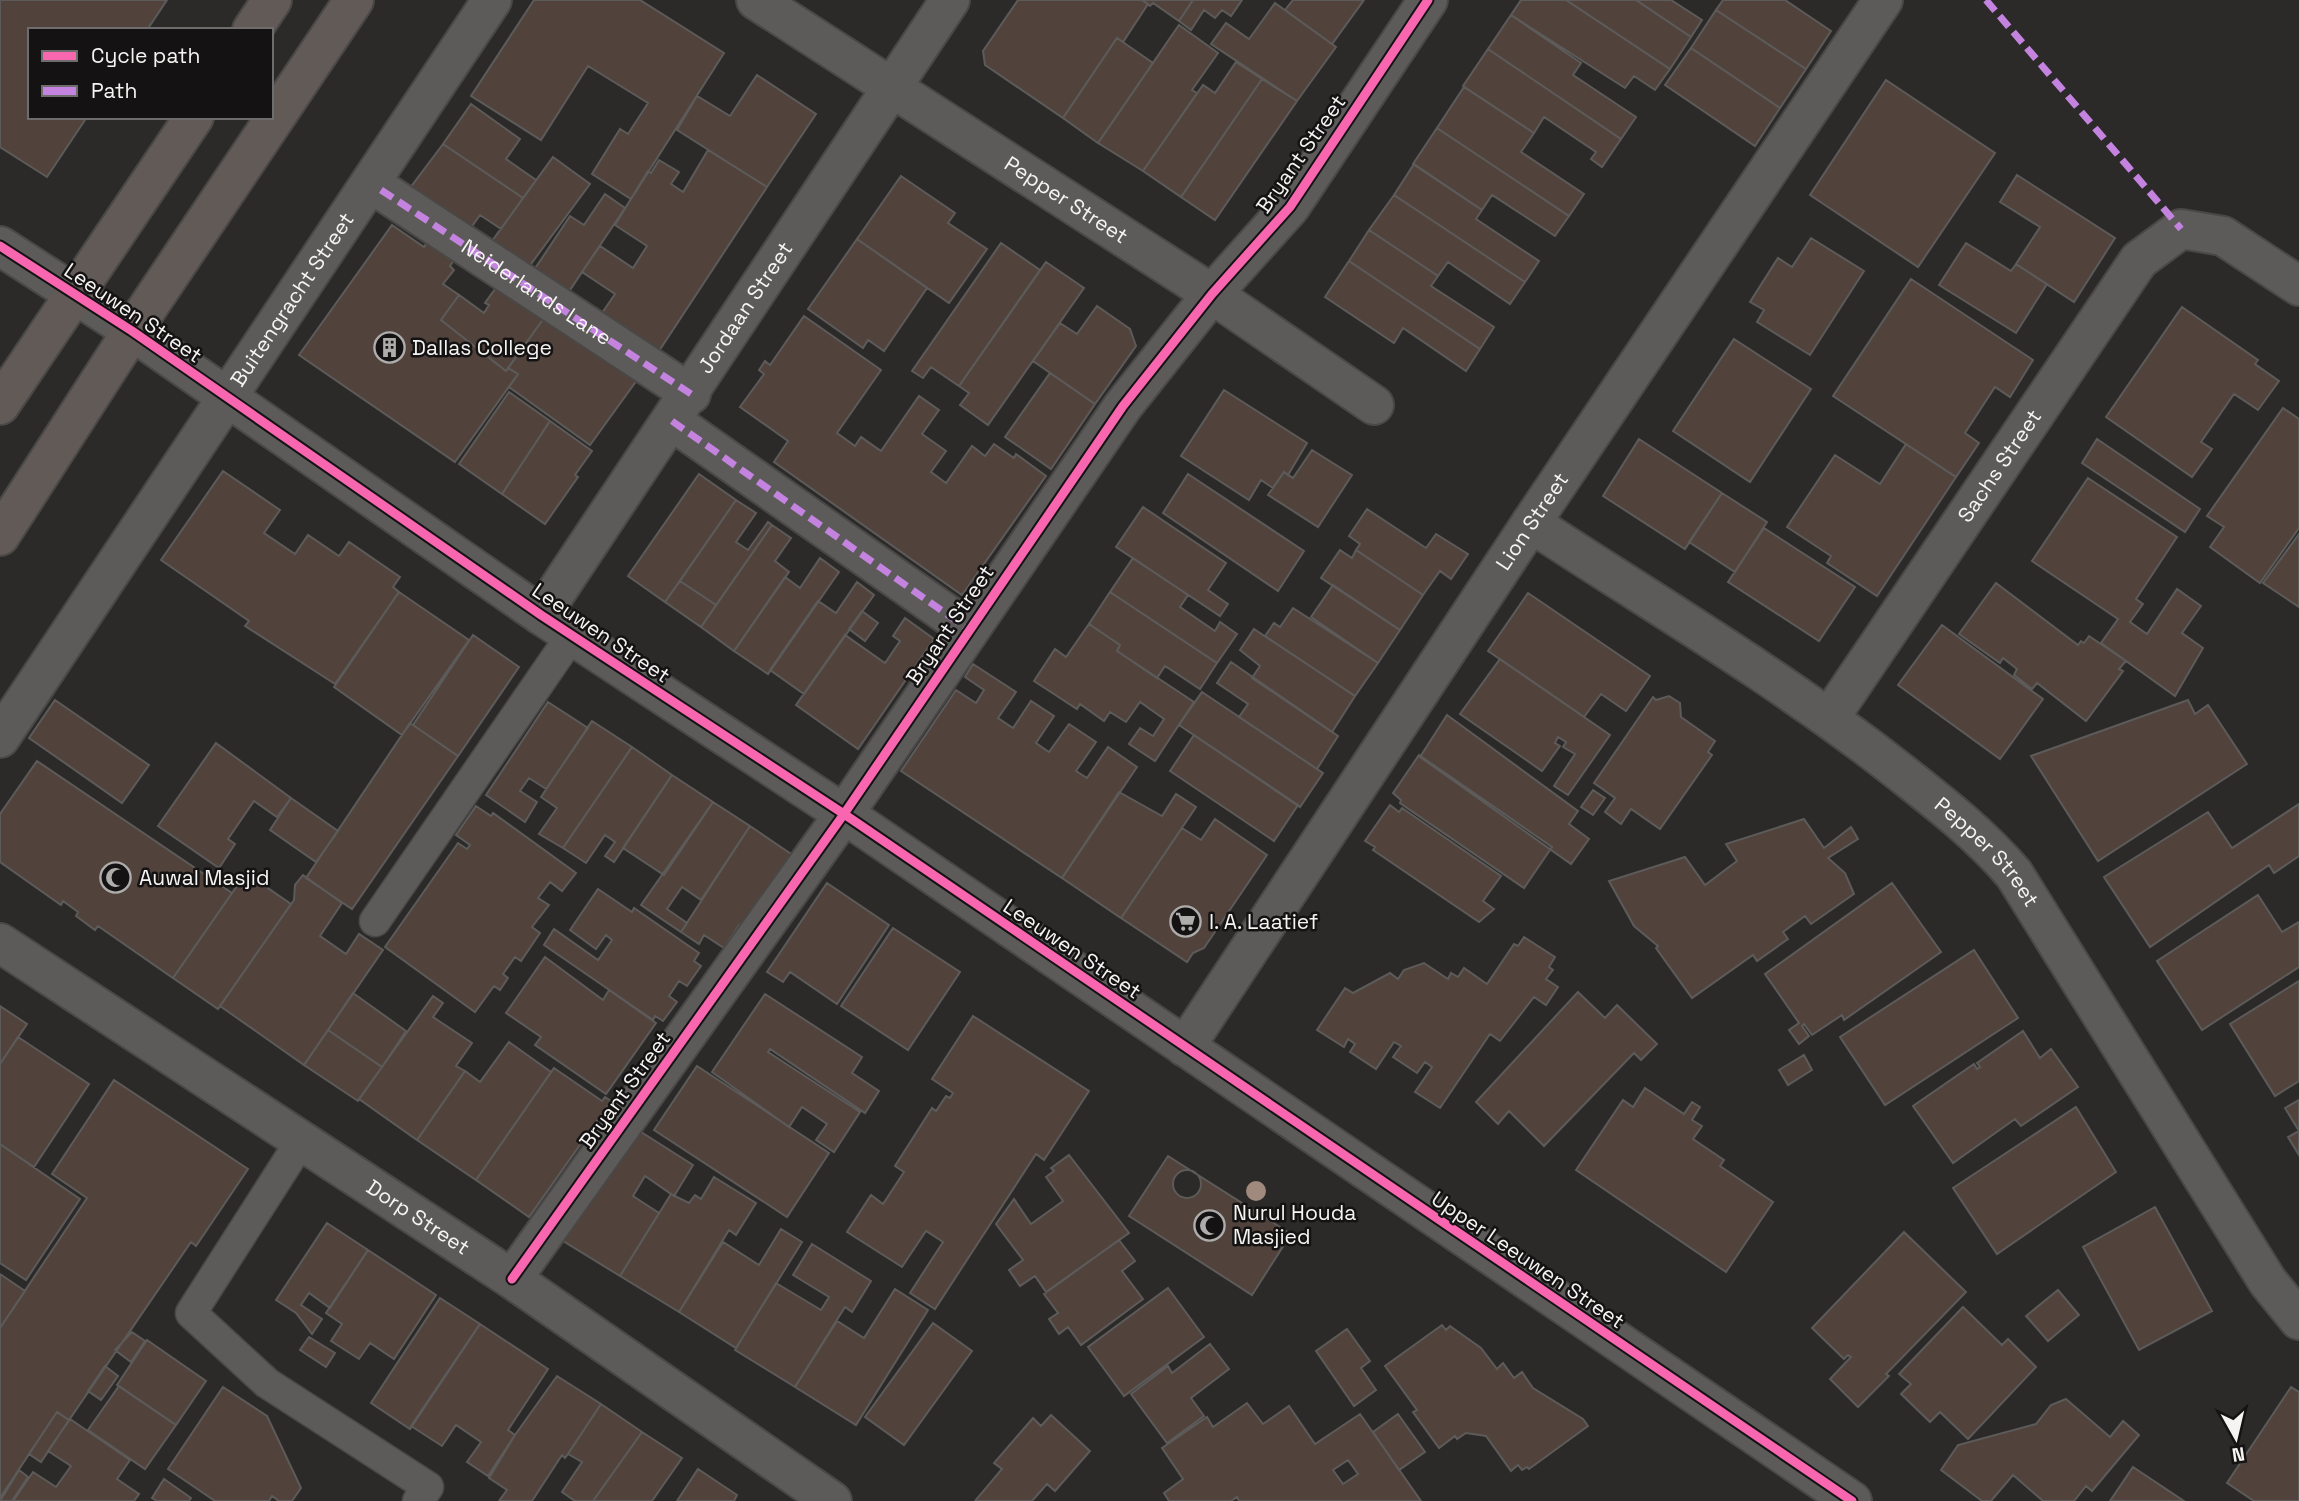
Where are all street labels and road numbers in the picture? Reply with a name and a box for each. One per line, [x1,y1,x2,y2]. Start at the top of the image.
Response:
street label: Bryant Street [1250,89,1351,218]
street label: Pepper Street [1000,150,1133,249]
street label: Buitengracht Street [224,207,360,392]
street label: Neiderlands Lane [456,233,617,351]
street label: Jordaan Street [691,236,798,378]
street label: Leeuwen Street [59,256,207,369]
street label: Sachs Street [1951,404,2047,527]
street label: Lion Street [1490,467,1574,575]
street label: Bryant Street [900,560,1000,690]
street label: Leeuwen Street [527,576,675,689]
street label: Pepper Street [1929,791,2045,912]
street label: Leeuwen Street [998,892,1146,1005]
street label: Bryant Street [573,1026,676,1154]
street label: Dorp Street [362,1173,475,1261]
street label: Upper Leeuwen Street [1426,1185,1630,1334]

